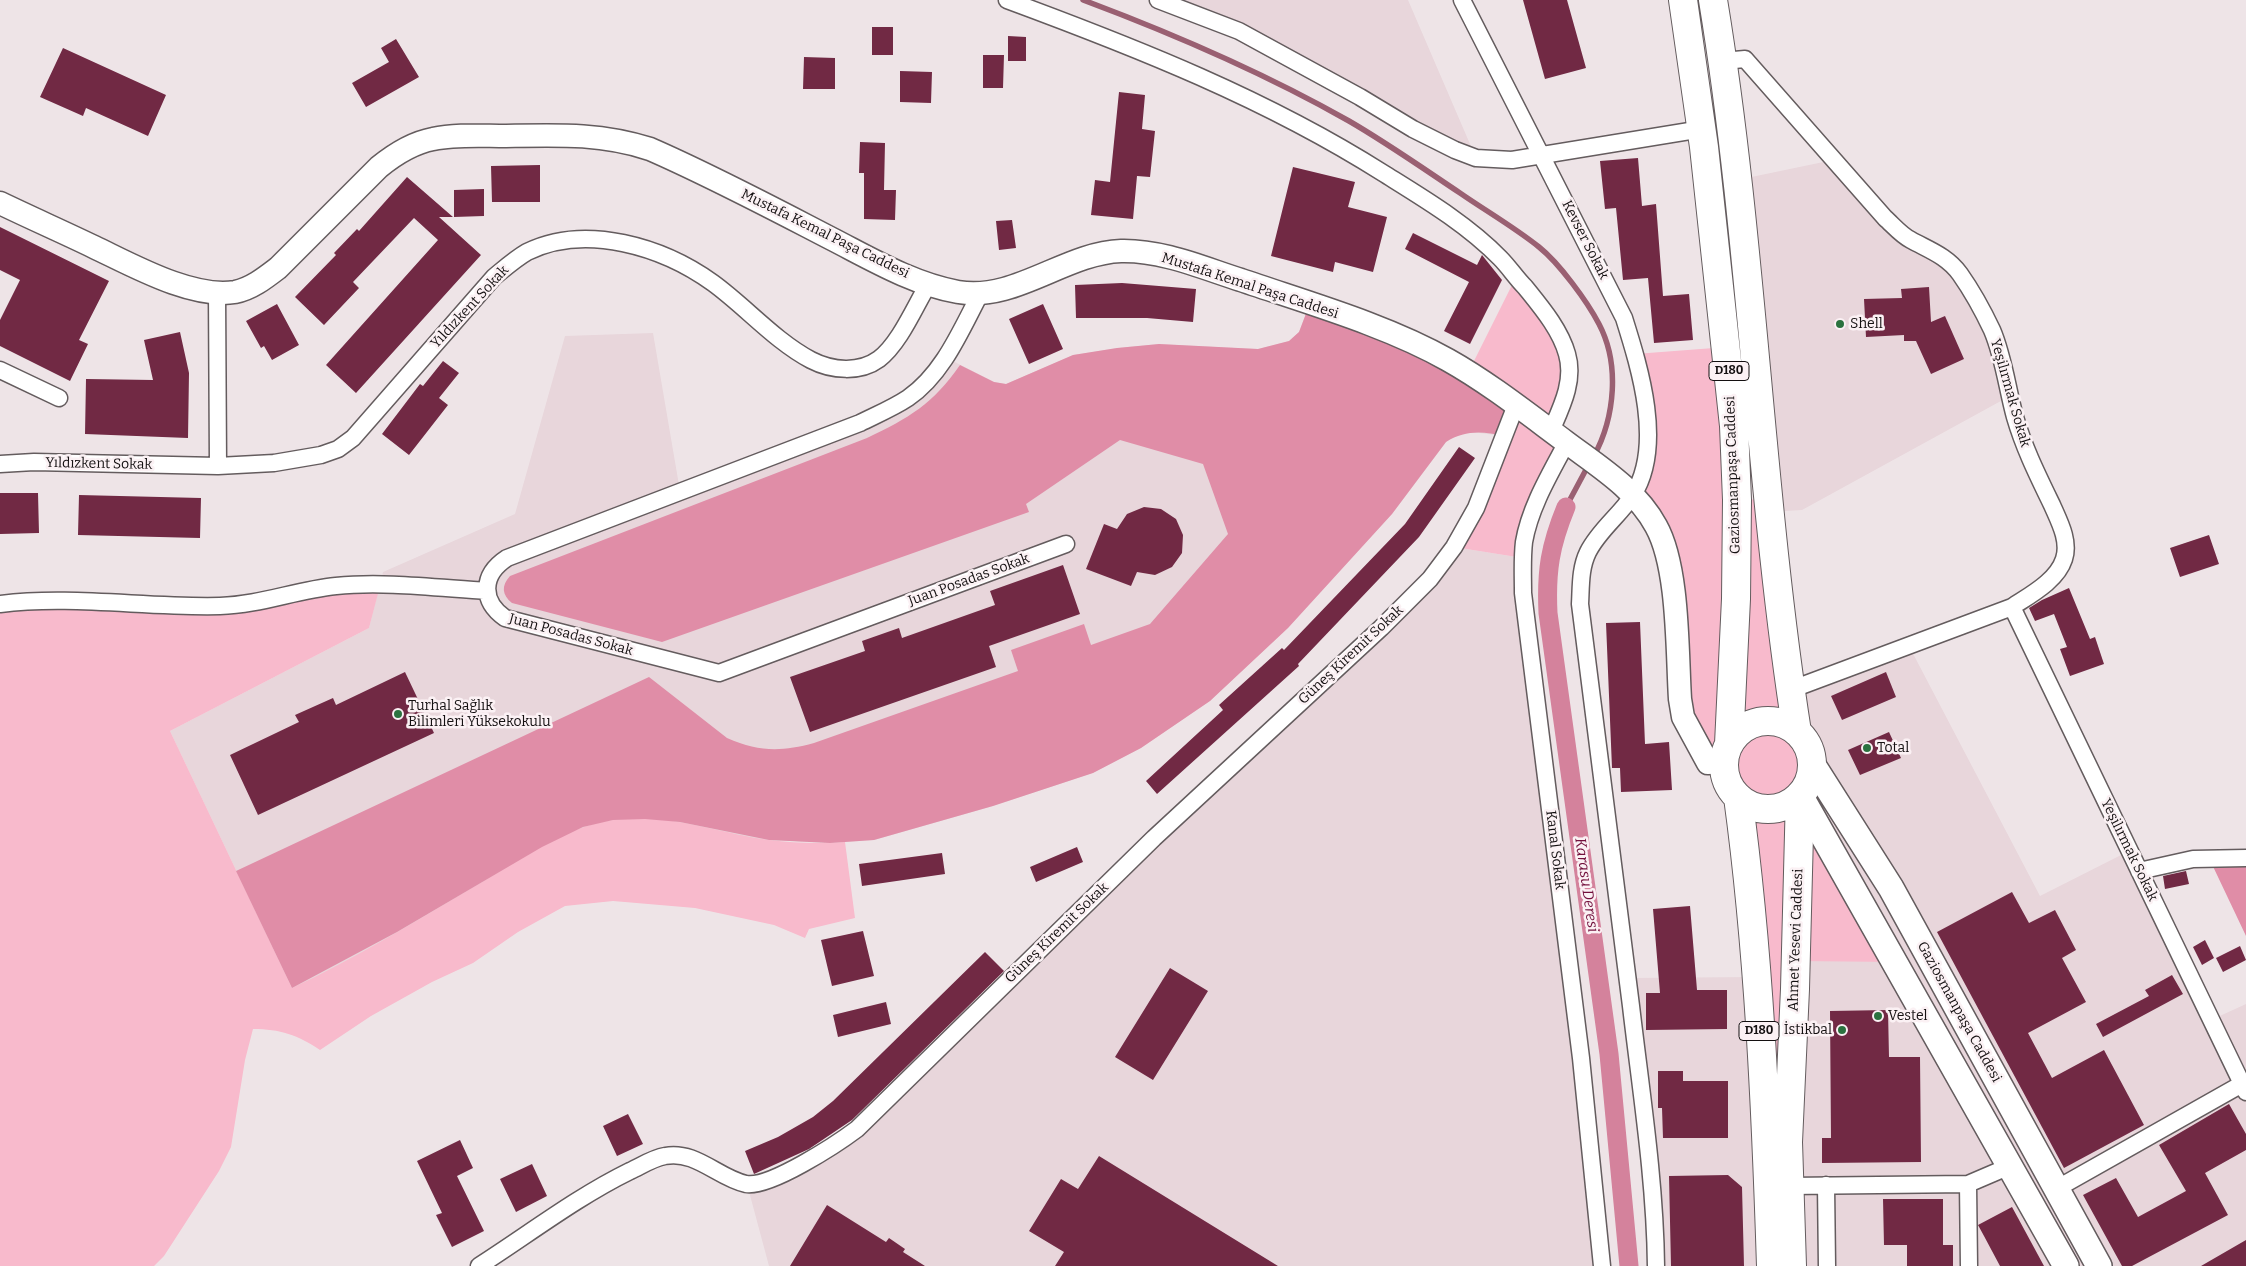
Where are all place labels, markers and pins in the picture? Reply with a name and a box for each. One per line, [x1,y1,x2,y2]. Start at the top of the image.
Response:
place label: Shell [1850,316,1883,332]
marker: Shell [1834,318,1846,330]
place label: Turhal Sağlık Bilimleri Yüksekokulu [408,698,551,730]
marker: Turhal Sağlık Bilimleri Yüksekokulu [392,708,404,720]
place label: Total [1877,740,1909,756]
marker: Total [1861,742,1873,754]
place label: Vestel [1888,1008,1928,1024]
marker: Vestel [1872,1010,1884,1022]
place label: İstikbal [1784,1022,1832,1038]
marker: İstikbal [1836,1024,1848,1036]

